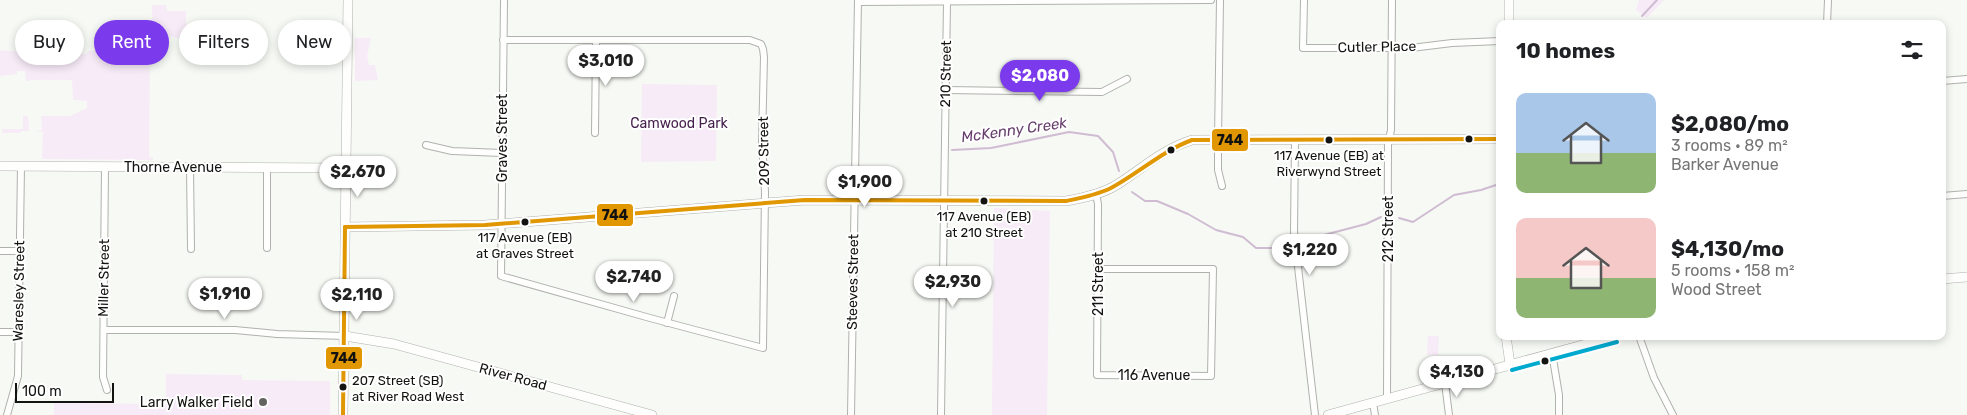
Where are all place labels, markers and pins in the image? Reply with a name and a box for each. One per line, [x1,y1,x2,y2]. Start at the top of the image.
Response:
pin: $3,010 [565,44,647,87]
pin: $2,080 [999,59,1081,102]
unlabelled marker [1464,134,1474,144]
marker: 117 Avenue (EB) at Riverwynd Street [1324,135,1334,145]
unlabelled marker [1166,145,1176,155]
place label: 117 Avenue (EB) at Riverwynd Street [1274,148,1384,179]
pin: $2,670 [317,156,399,198]
pin: $1,900 [824,166,906,208]
marker: 117 Avenue (EB) at 210 Street [979,196,989,206]
place label: 117 Avenue (EB) at 210 Street [937,209,1031,240]
marker: 117 Avenue (EB) at Graves Street [520,217,530,227]
place label: 117 Avenue (EB) at Graves Street [476,230,574,261]
pin: $1,220 [1269,234,1351,276]
pin: $2,740 [593,260,675,303]
pin: $2,930 [912,266,994,308]
pin: $1,910 [184,278,266,320]
pin: $2,110 [316,278,398,321]
pin: $4,130 [1416,356,1498,398]
unlabelled marker [1540,356,1550,366]
place label: 207 Street (SB) at River Road West [352,373,464,404]
marker: 207 Street (SB) at River Road West [338,382,348,392]
place label: Larry Walker Field [140,394,253,411]
marker: Larry Walker Field [257,396,269,408]

